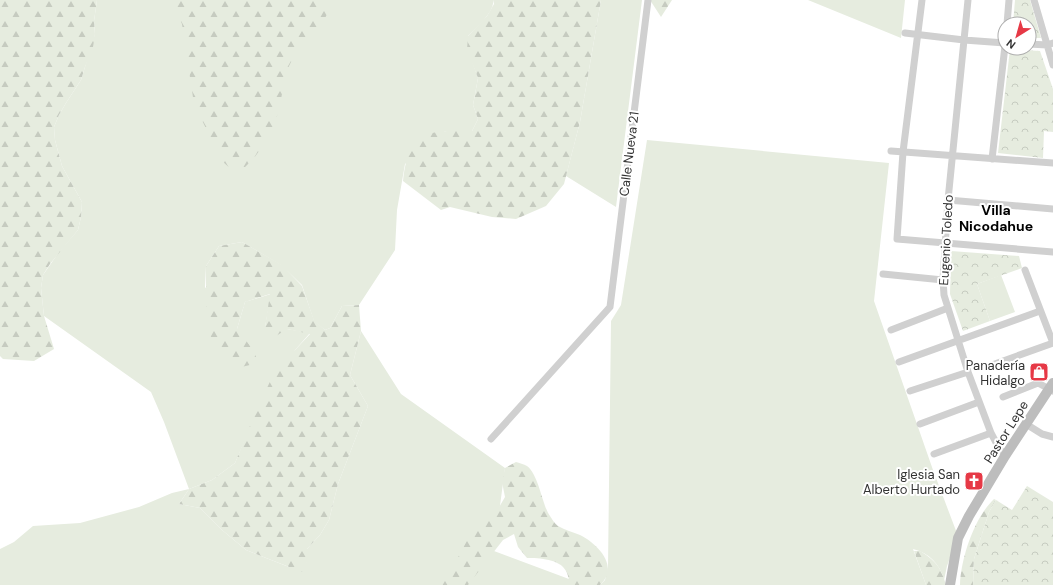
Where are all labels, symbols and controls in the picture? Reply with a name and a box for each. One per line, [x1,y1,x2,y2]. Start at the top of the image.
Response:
north arrow [997,16,1037,56]
text: N [1004,36,1018,52]
street label: Calle Nueva 21 [615,111,643,197]
street label: Eugenio Toledo [935,194,957,286]
district label: Villa Nicodahue [959,201,1033,235]
place label: Panadería Hidalgo [966,357,1025,389]
shop icon: Panadería Hidalgo [1028,361,1050,383]
street label: Pastor Lepe [980,397,1032,467]
place label: Iglesia San Alberto Hurtado [863,466,960,498]
church icon: Iglesia San Alberto Hurtado [963,470,985,492]

